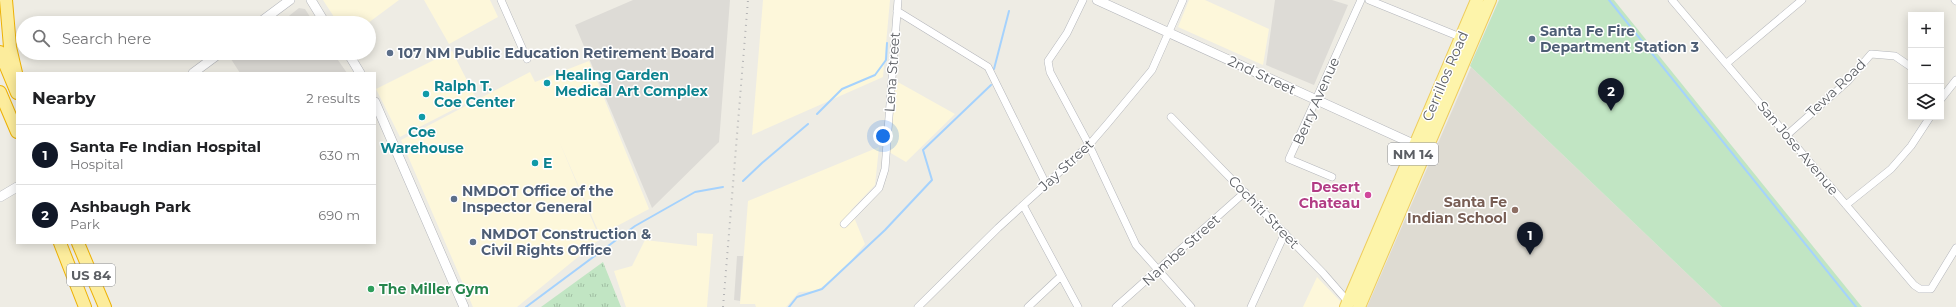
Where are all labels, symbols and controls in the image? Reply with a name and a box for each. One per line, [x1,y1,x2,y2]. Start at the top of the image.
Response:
map controls [1908,12,1944,120]
button: + [1908,12,1944,48]
search box [16,16,376,60]
place label: Santa Fe Fire Department Station 3 [1540,22,1699,56]
icon: search [30,27,52,49]
street label: Cerrillos Road [1418,28,1472,124]
text: Search here [62,29,151,48]
street label: Lena Street [880,31,904,113]
marker: Santa Fe Fire Department Station 3 [1527,34,1537,44]
place label: 107 NM Public Education Retirement Board [398,44,715,62]
marker: 107 NM Public Education Retirement Board [385,48,395,58]
button: − [1908,48,1944,84]
street label: 2nd Street [1225,51,1299,99]
street label: Berry Avenue [1289,54,1343,148]
street label: Tewa Road [1802,55,1870,121]
place label: Healing Garden Medical Art Complex [555,66,708,100]
place label: Ralph T. Coe Center [434,77,515,111]
marker: Healing Garden Medical Art Complex [542,78,552,88]
pin: 2 [1598,78,1624,111]
button: layers [1908,84,1944,120]
text: Nearby [32,88,96,108]
marker: Ralph T. Coe Center [421,89,431,99]
text: 2 results [306,90,360,106]
street label: San Jose Avenue [1753,97,1843,199]
marker: Coe Warehouse [417,112,427,122]
place label: Coe Warehouse [380,123,464,157]
your location [873,126,893,146]
street label: Jay Street [1034,135,1097,196]
text: Santa Fe Indian Hospital [70,137,261,156]
road number: NM 14 [1388,143,1438,165]
text: 1 [42,147,48,163]
text: 630 m [319,147,360,163]
place label: E [543,154,552,172]
text: Hospital [70,156,123,172]
marker: E [530,158,540,168]
street label: Cochiti Street [1225,172,1304,253]
place label: Desert Chateau [1299,178,1360,212]
place label: NMDOT Office of the Inspector General [462,182,614,216]
marker: Desert Chateau [1363,190,1373,200]
place label: Santa Fe Indian School [1407,193,1507,227]
marker: NMDOT Office of the Inspector General [449,194,459,204]
text: Ashbaugh Park [70,197,191,216]
marker: Santa Fe Indian School [1510,205,1520,215]
text: 2 [41,207,49,223]
text: 690 m [318,207,360,223]
street label: Nambe Street [1138,210,1224,290]
text: Park [70,216,100,232]
pin: 1 [1517,222,1543,255]
place label: NMDOT Construction & Civil Rights Office [481,225,651,259]
marker: NMDOT Construction & Civil Rights Office [468,237,478,247]
road number: US 84 [67,264,115,286]
place label: The Miller Gym [379,280,489,298]
marker: The Miller Gym [366,284,376,294]

